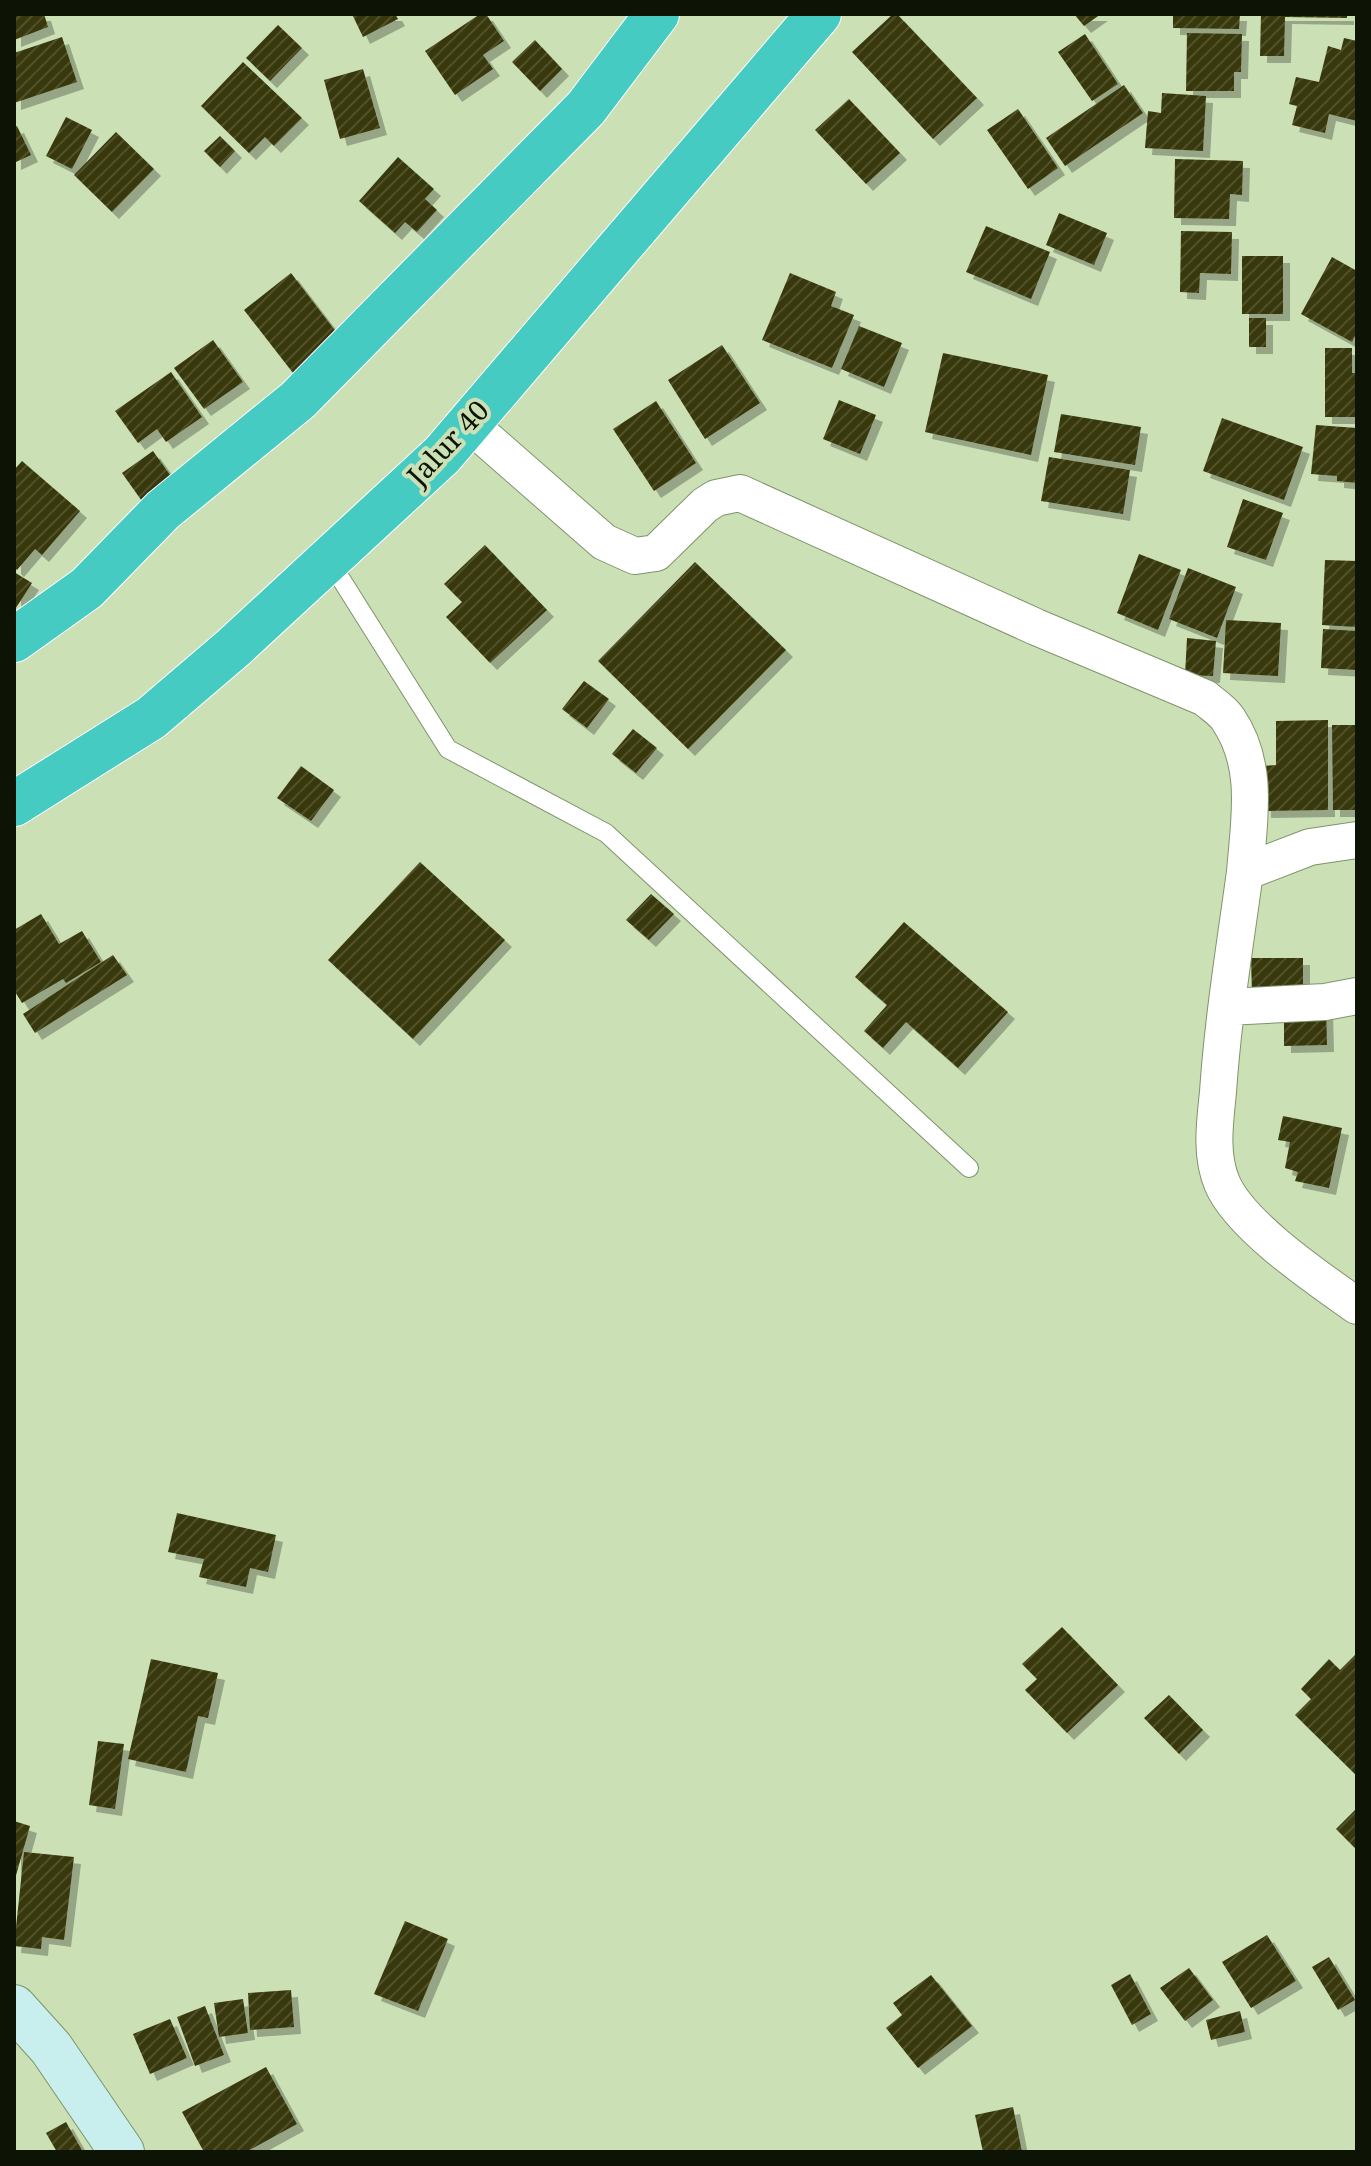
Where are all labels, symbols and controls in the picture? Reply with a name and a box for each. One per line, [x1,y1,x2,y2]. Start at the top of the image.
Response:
street label: Jalur 40 [397,391,497,494]

